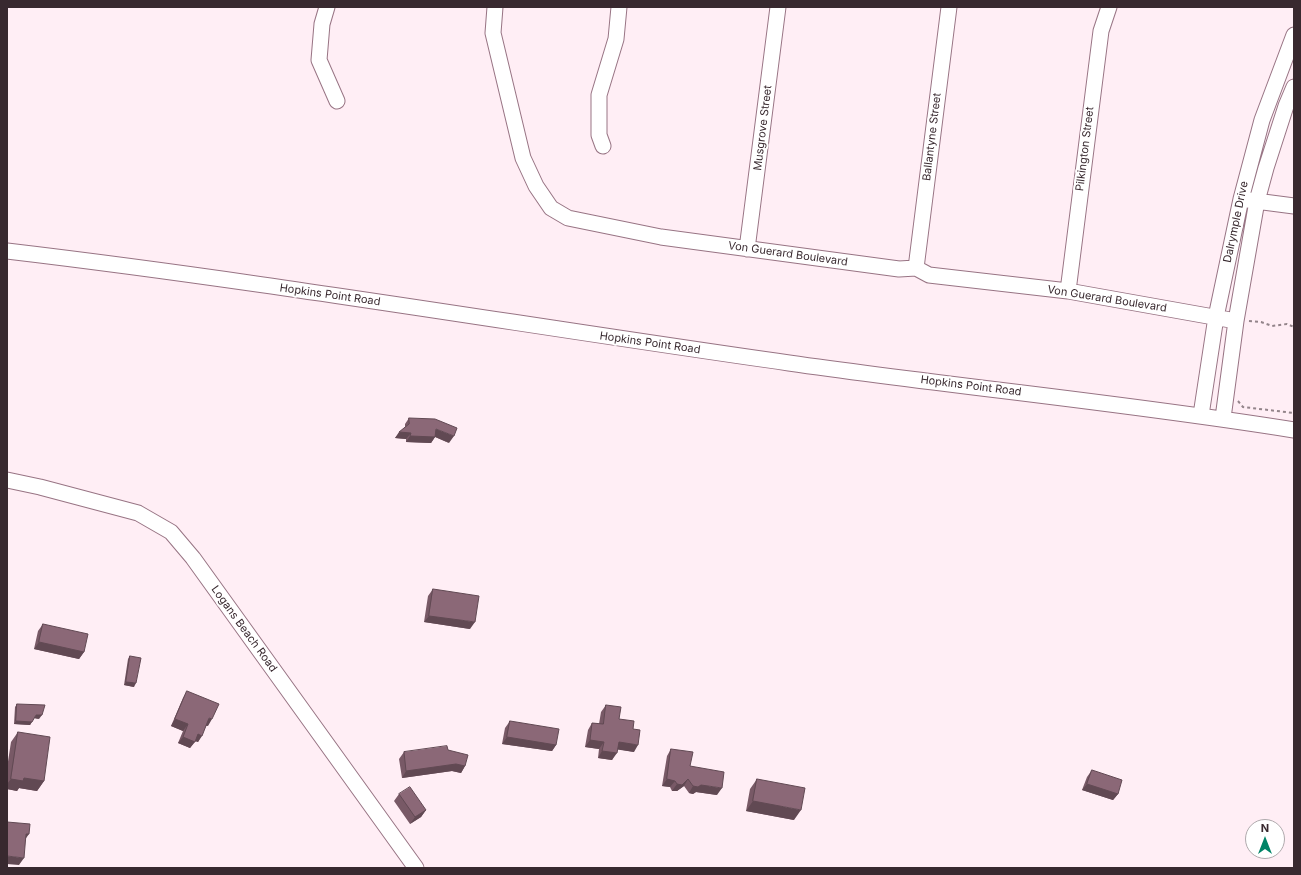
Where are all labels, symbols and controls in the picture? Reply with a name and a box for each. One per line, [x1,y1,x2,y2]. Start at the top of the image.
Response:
street label: Musgrove Street [751,85,775,171]
street label: Ballantyne Street [920,92,944,182]
street label: Pilkington Street [1073,106,1097,192]
street label: Dalrymple Drive [1221,180,1251,264]
street label: Von Guerard Boulevard [727,239,849,269]
street label: Hopkins Point Road [279,281,381,309]
street label: Von Guerard Boulevard [1046,283,1168,315]
street label: Hopkins Point Road [599,329,701,357]
street label: Hopkins Point Road [920,373,1022,399]
street label: Logans Beach Road [208,583,280,675]
north arrow [1245,819,1285,859]
text: N [1261,821,1269,835]

